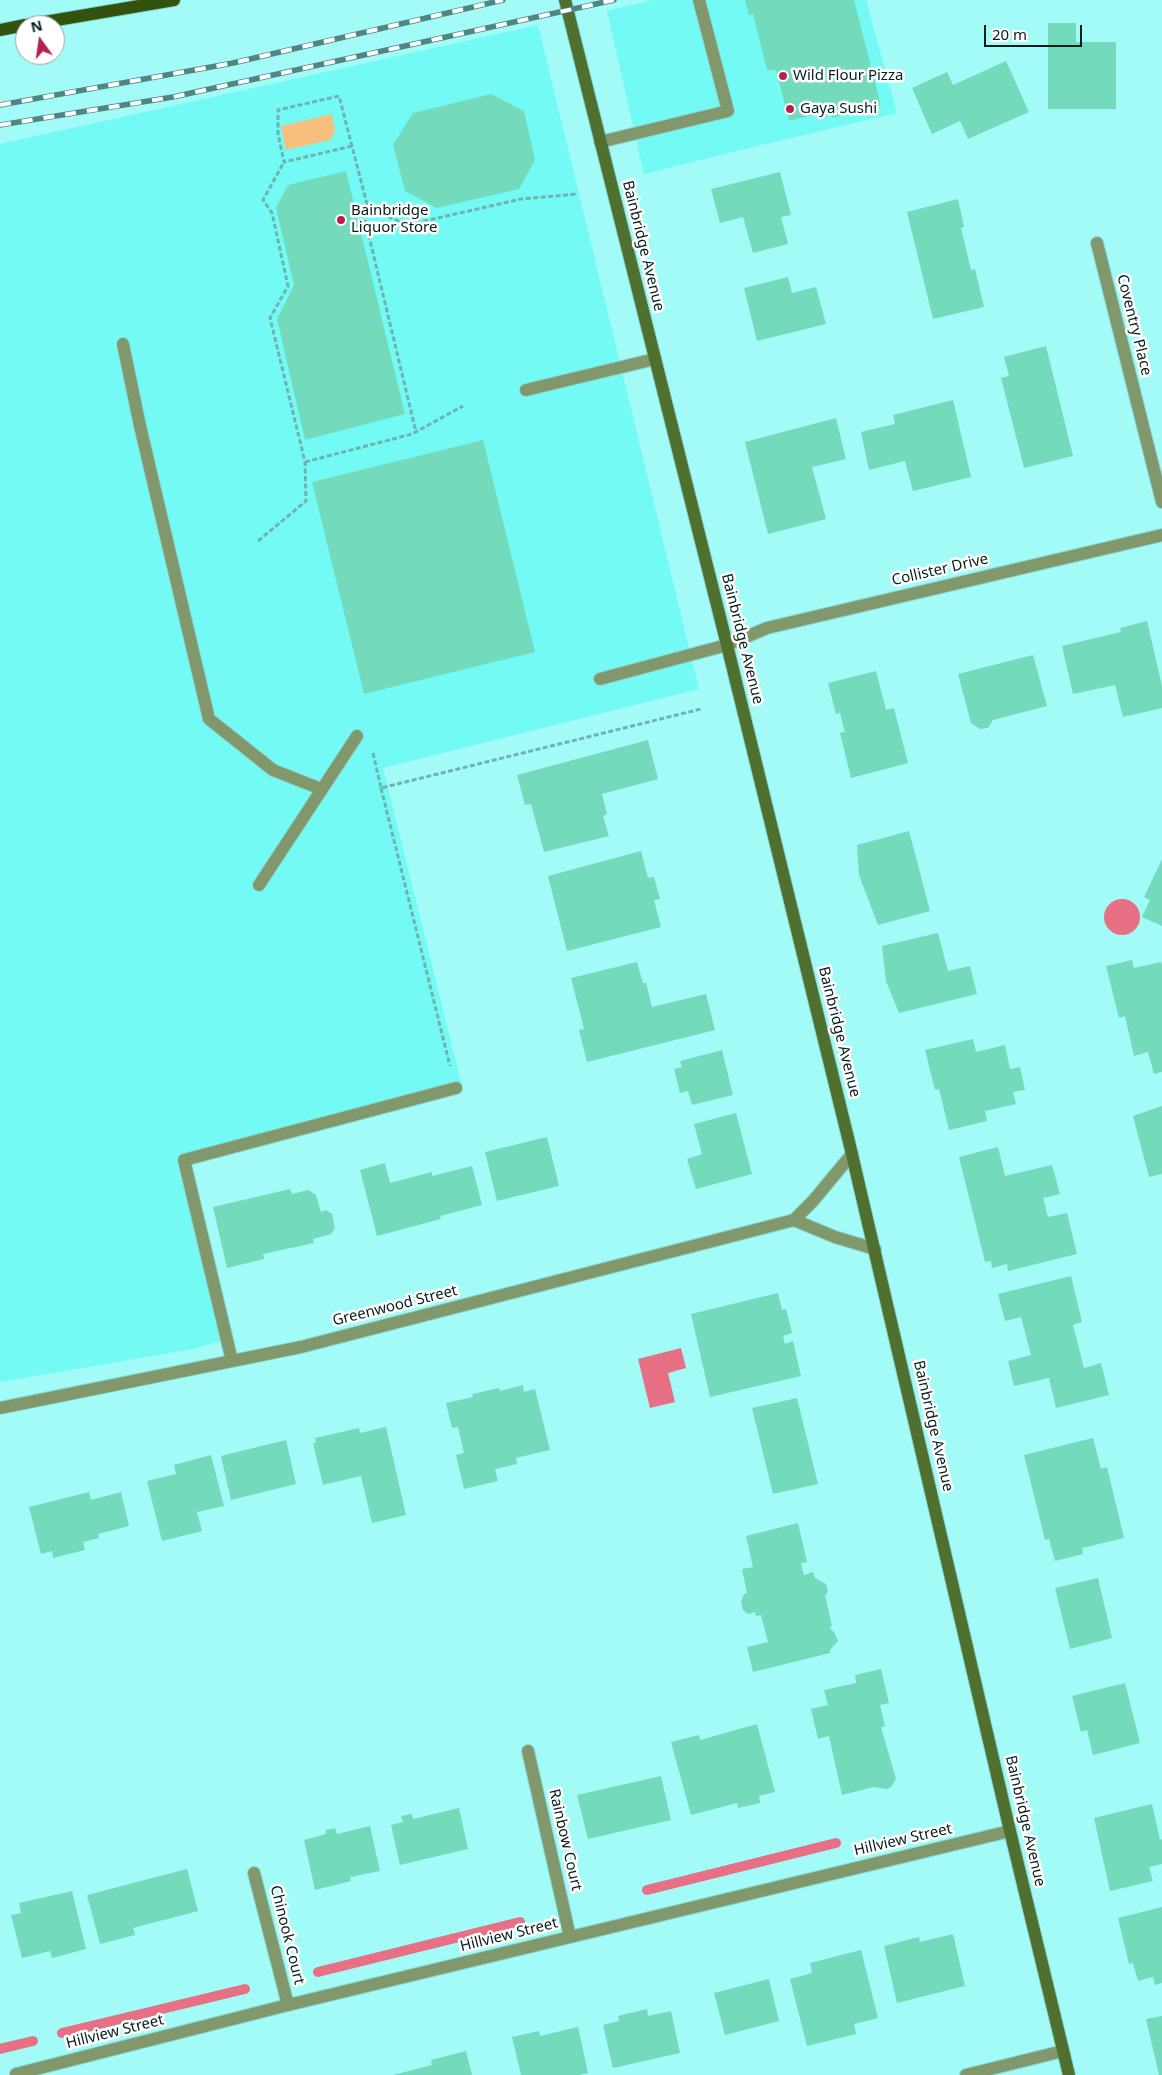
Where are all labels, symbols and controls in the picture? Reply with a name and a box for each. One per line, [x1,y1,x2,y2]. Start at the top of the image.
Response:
north arrow [15,15,65,65]
text: N [29,15,44,37]
scale bar [987,15,1084,47]
text: 20 m [992,24,1027,44]
place label: Wild Flour Pizza [793,67,903,85]
marker: Wild Flour Pizza [777,70,789,82]
place label: Gaya Sushi [800,100,877,118]
marker: Gaya Sushi [784,103,796,115]
street label: Bainbridge Avenue [618,179,668,313]
place label: Bainbridge Liquor Store [351,202,437,237]
marker: Bainbridge Liquor Store [335,214,347,226]
street label: Coventry Place [1113,272,1155,378]
street label: Collister Drive [890,550,990,590]
street label: Bainbridge Avenue [717,572,767,706]
street label: Bainbridge Avenue [814,965,864,1099]
street label: Greenwood Street [331,1282,459,1330]
street label: Bainbridge Avenue [909,1359,957,1493]
street label: Bainbridge Avenue [1001,1754,1049,1888]
street label: Rainbow Court [545,1787,585,1893]
street label: Hillview Street [852,1820,954,1860]
street label: Chinook Court [266,1884,308,1986]
street label: Hillview Street [458,1914,560,1956]
street label: Hillview Street [64,2011,166,2053]

